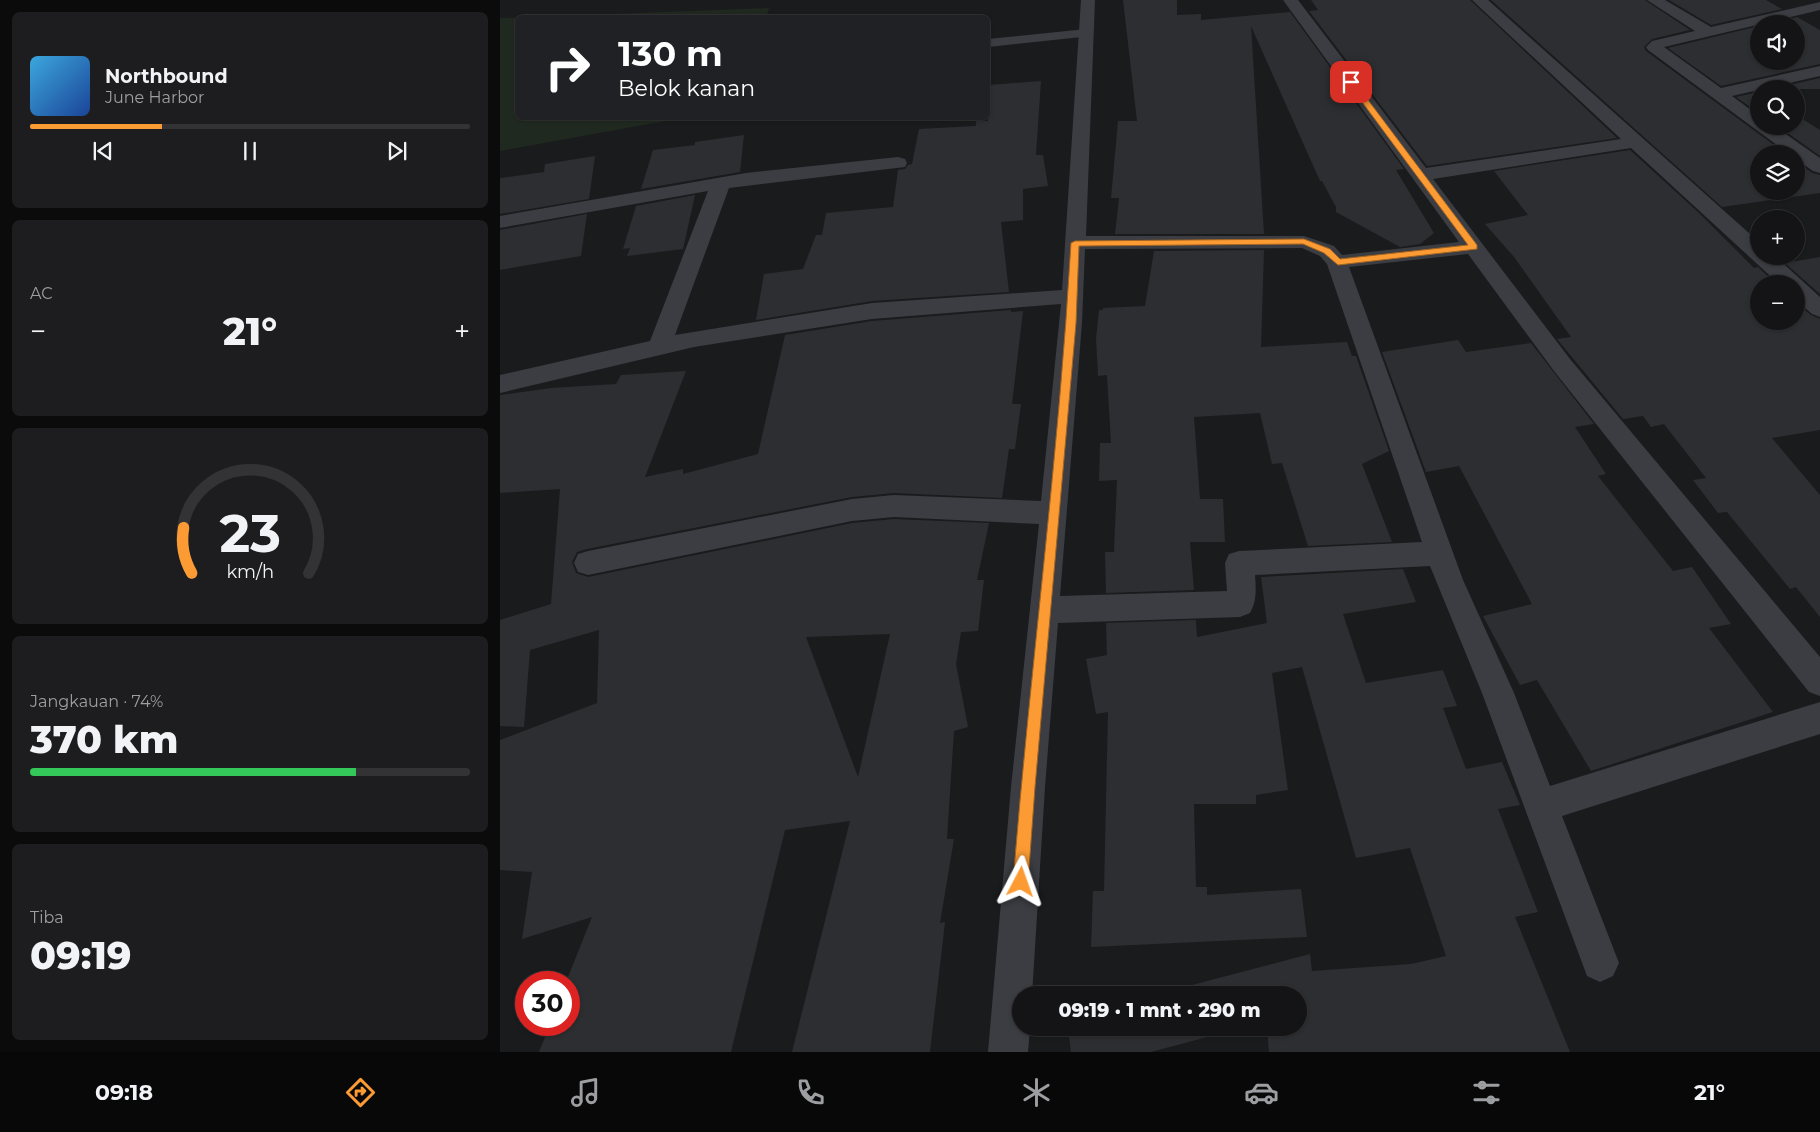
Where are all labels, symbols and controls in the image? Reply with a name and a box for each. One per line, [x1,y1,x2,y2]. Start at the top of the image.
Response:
map controls [1750,15,1805,330]
button: sound [1750,15,1805,70]
text: 130 m [618,32,723,75]
icon: right [535,35,600,100]
pin [1330,61,1372,103]
text: Northbound [105,65,228,88]
icon: arrive [1337,68,1365,96]
text: Belok kanan [618,75,755,102]
button: search [1750,80,1805,135]
text: June Harbor [105,88,204,107]
icon: previous [89,137,117,165]
icon: pause [236,137,264,165]
icon: next [383,137,411,165]
button: layers [1750,145,1805,200]
button: + [1750,210,1805,265]
button: − [1750,275,1805,330]
text: AC [30,284,53,303]
text: 21° [223,308,277,355]
text: − [30,314,46,348]
text: + [454,314,470,348]
text: 23 [219,502,281,565]
text: km/h [226,561,274,582]
text: Jangkauan · 74% [30,692,163,711]
text: 370 km [30,716,178,763]
position arrow [994,855,1046,907]
text: Tiba [30,908,64,927]
text: 09:19 [30,932,132,979]
speed limit sign: 30 [515,971,580,1036]
text: 09:19 · 1 mnt · 290 m [1058,999,1261,1022]
icon: directions [343,1075,378,1110]
icon: music [568,1075,603,1110]
icon: phone [793,1075,828,1110]
icon: climate [1019,1075,1054,1110]
icon: car [1244,1075,1279,1110]
icon: filters [1469,1075,1504,1110]
text: 09:18 [95,1079,153,1106]
text: 21° [1694,1079,1725,1106]

